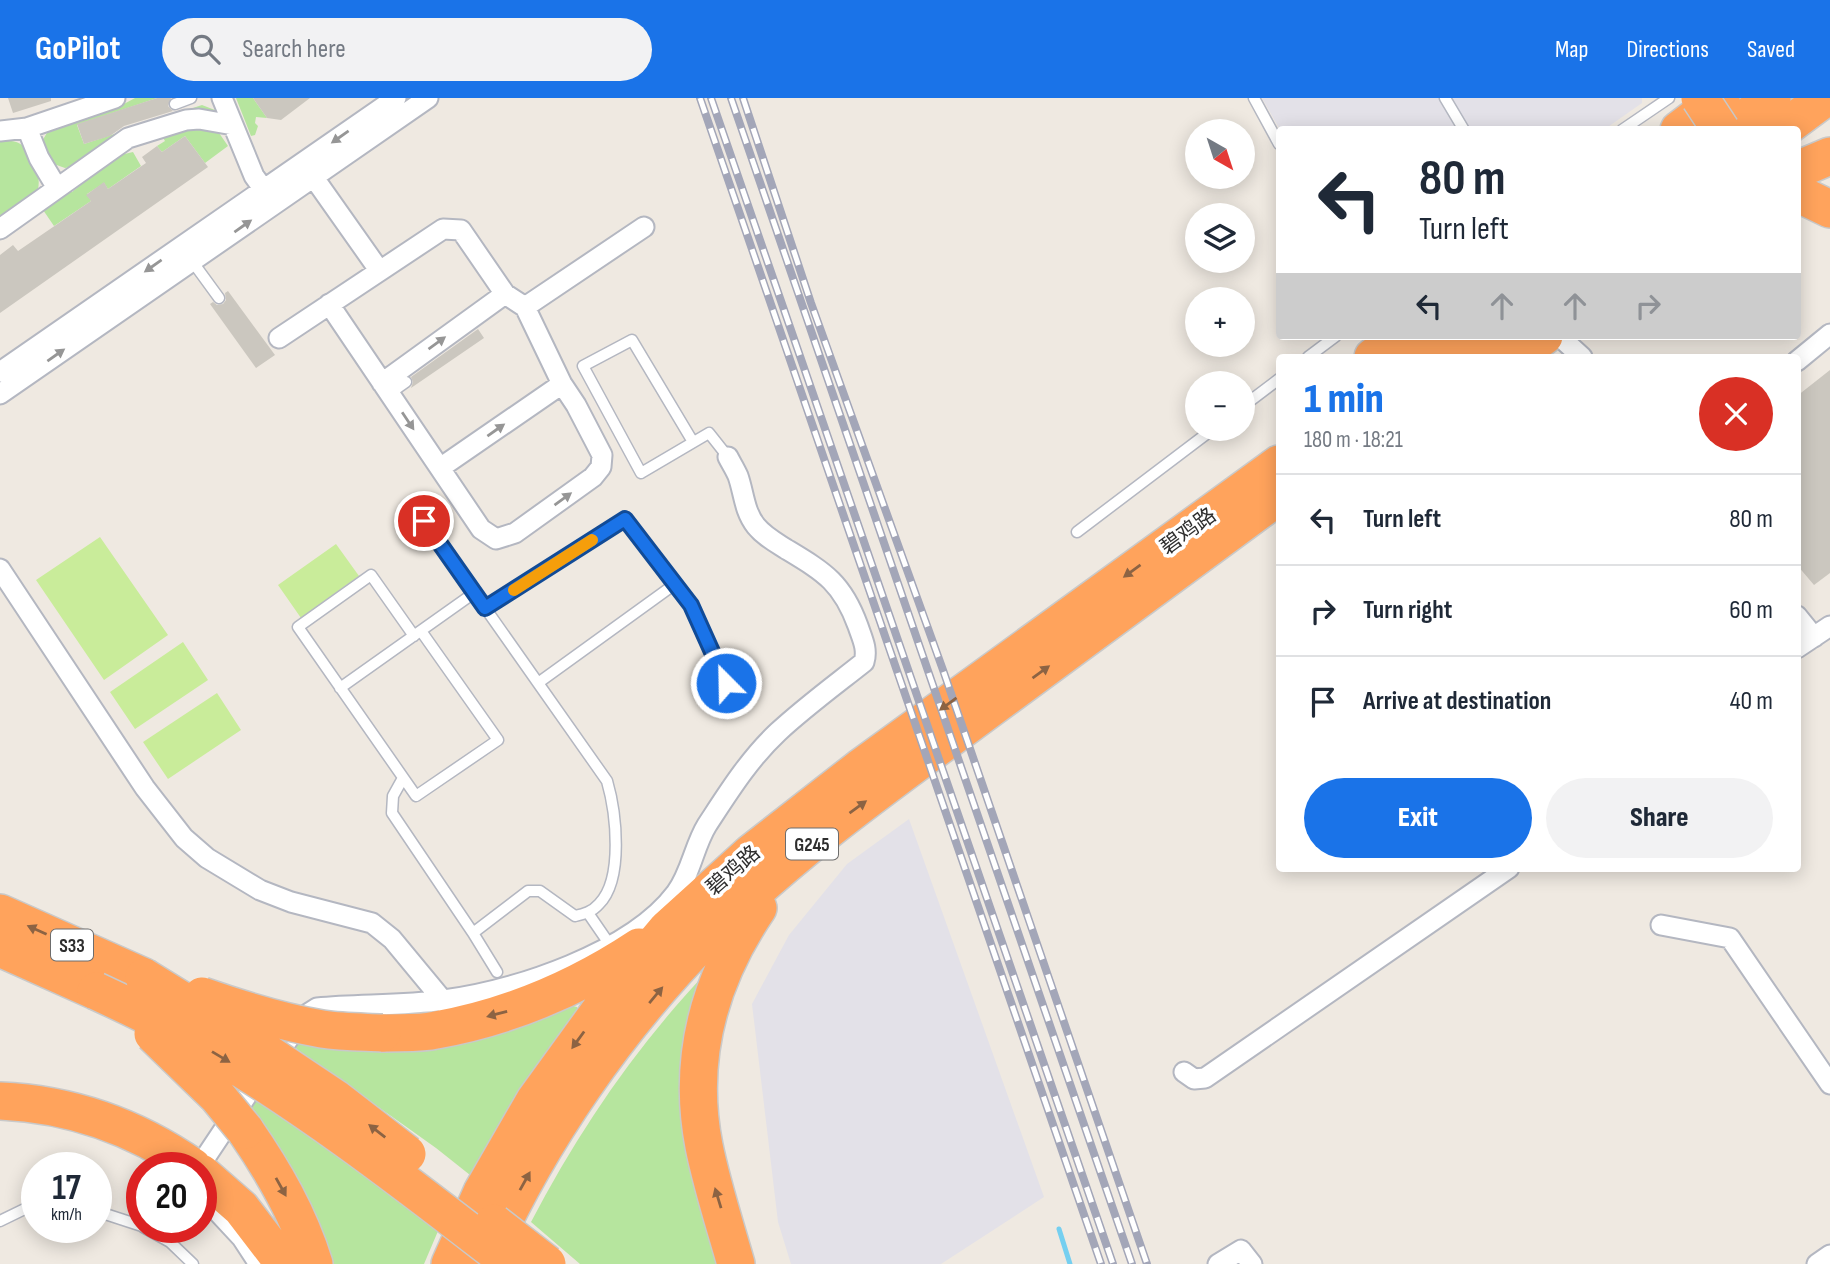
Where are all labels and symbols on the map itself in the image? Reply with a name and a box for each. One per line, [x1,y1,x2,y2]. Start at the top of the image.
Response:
north arrow [1185,119,1255,189]
one-way arrow [331,130,349,144]
one-way arrow [234,219,252,233]
one-way arrow [144,259,162,273]
one-way arrow [428,336,446,350]
one-way arrow [47,348,65,362]
one-way arrow [401,412,415,430]
one-way arrow [486,423,506,436]
pin [394,491,454,551]
one-way arrow [554,492,572,506]
street label: 碧鸡路 [1155,503,1221,560]
one-way arrow [1123,564,1141,578]
position arrow [689,646,763,720]
one-way arrow [1032,665,1050,679]
one-way arrow [939,697,957,711]
one-way arrow [848,800,867,814]
road number: G245 [786,828,838,860]
street label: 碧鸡路 [701,840,765,900]
one-way arrow [27,924,47,936]
road number: S33 [51,930,93,960]
one-way arrow [648,987,663,1004]
one-way arrow [486,1009,508,1020]
one-way arrow [571,1031,585,1049]
one-way arrow [212,1051,231,1064]
one-way arrow [369,1124,387,1139]
speed limit sign: 20 [126,1152,217,1243]
one-way arrow [519,1171,531,1191]
one-way arrow [275,1178,287,1197]
one-way arrow [712,1188,722,1209]

